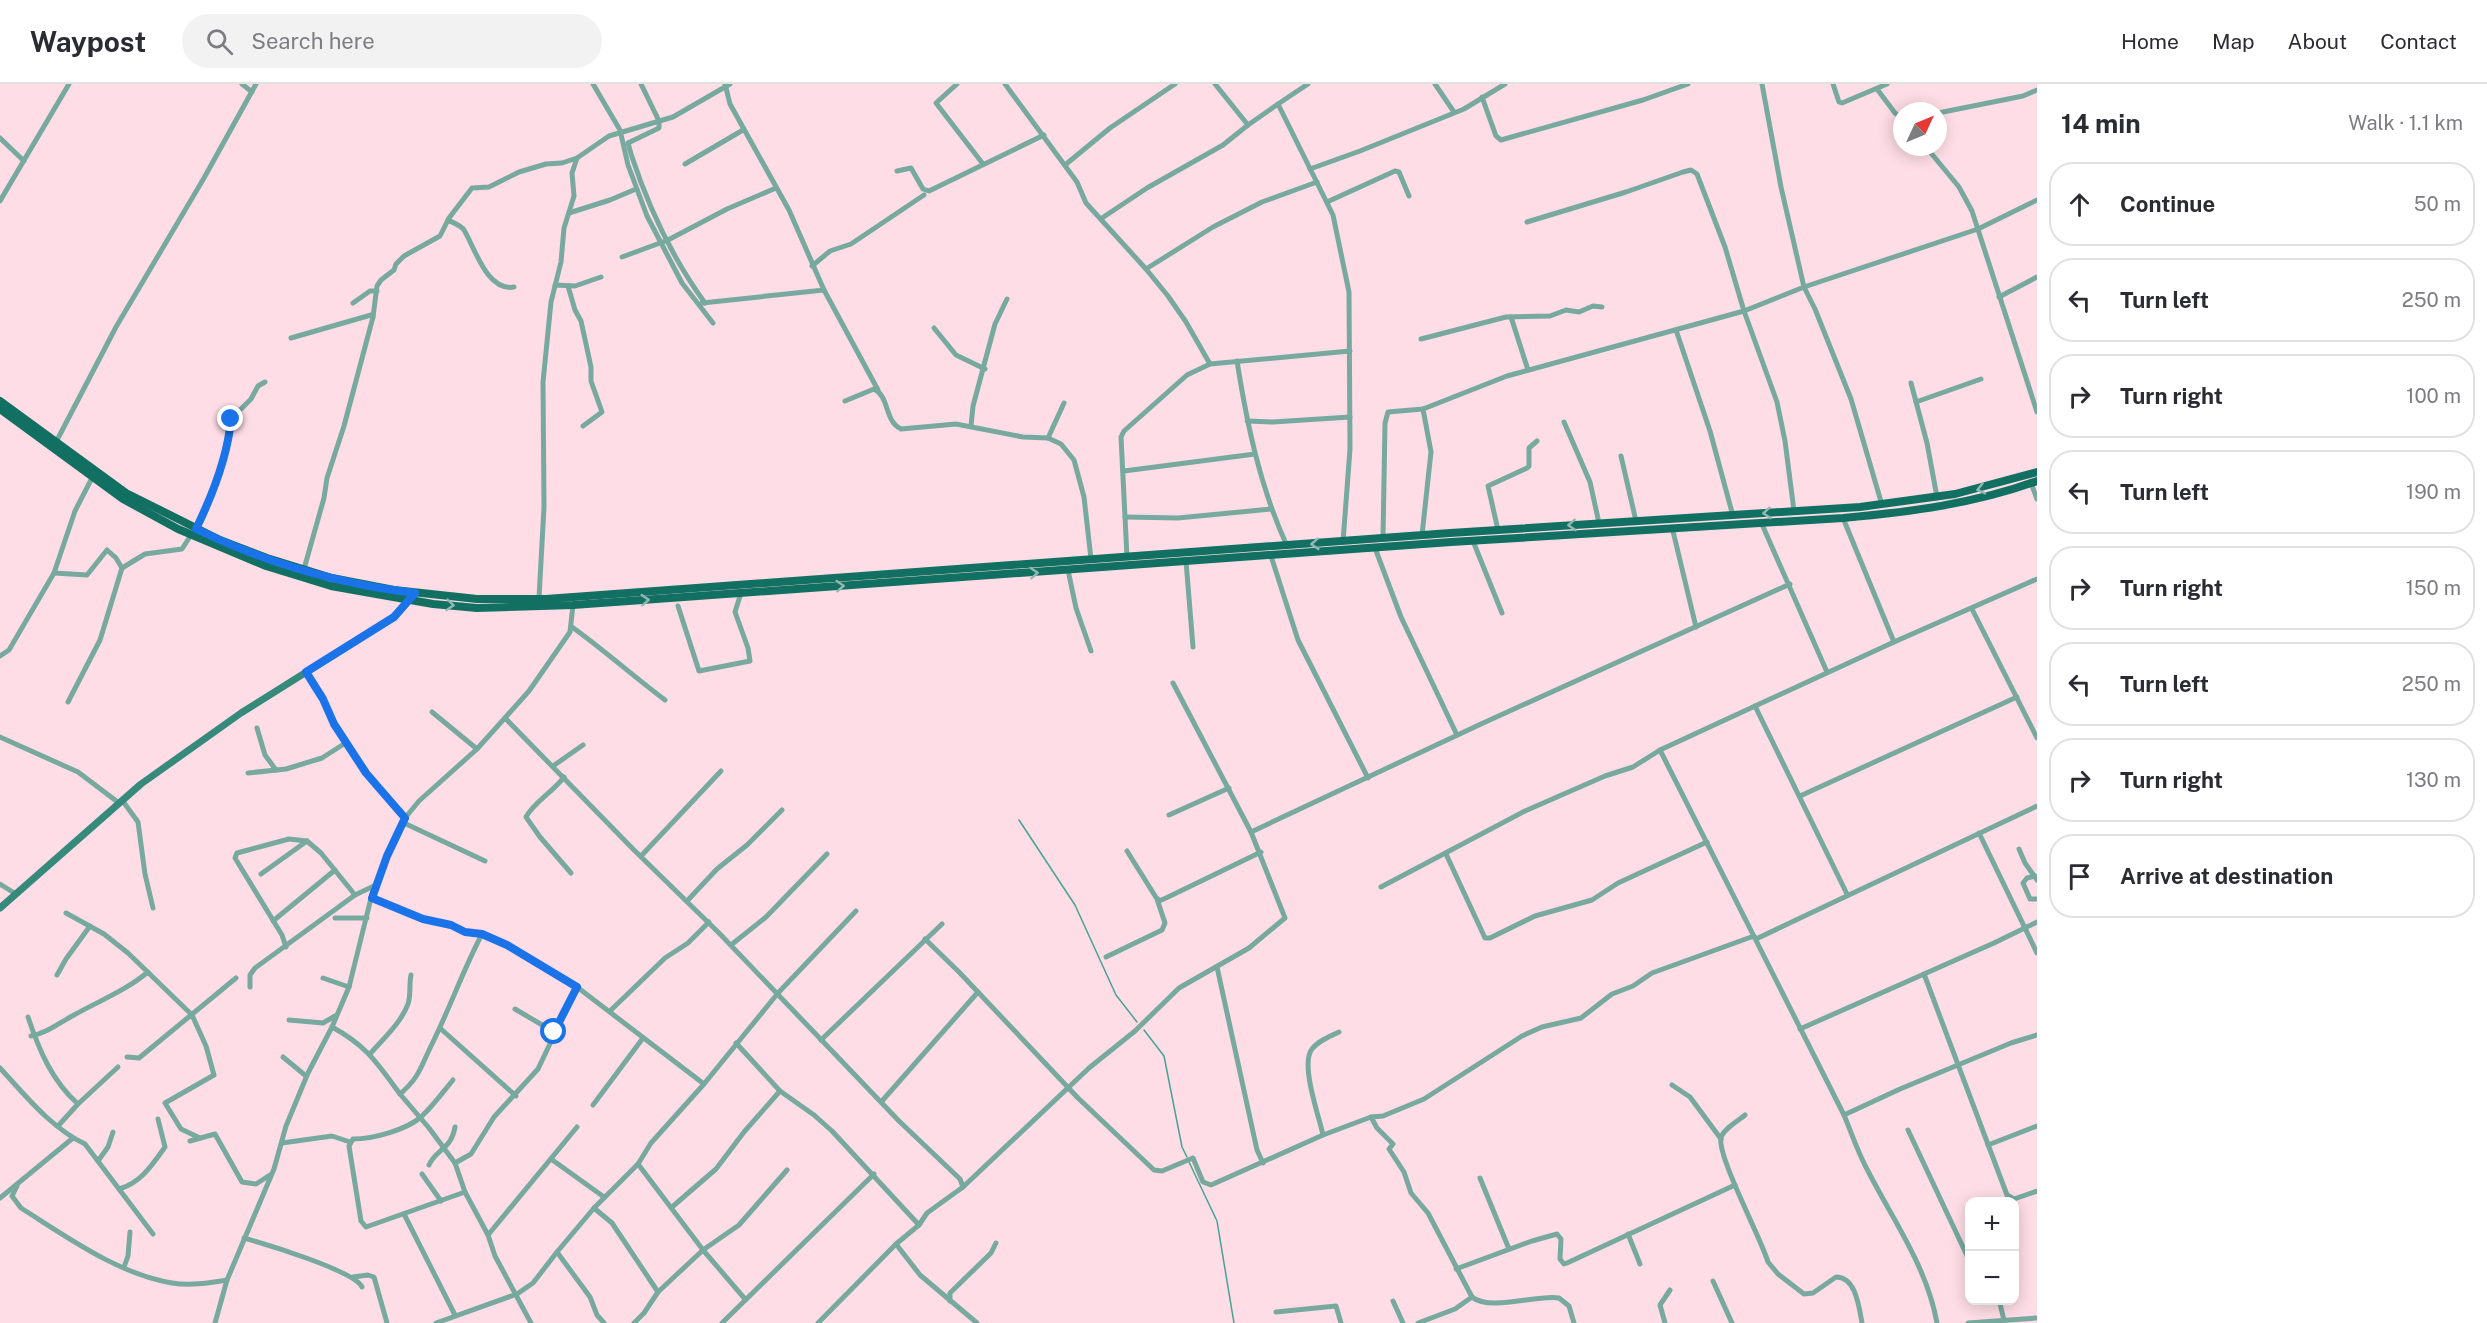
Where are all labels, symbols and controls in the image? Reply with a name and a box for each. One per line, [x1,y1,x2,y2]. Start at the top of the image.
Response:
search box [182,14,602,68]
text: Waypost [30,25,146,58]
icon: search [203,25,236,58]
text: Search here [251,28,375,54]
text: Home [2121,29,2179,54]
text: Map [2212,29,2255,54]
text: About [2288,29,2347,54]
text: Contact [2380,29,2457,54]
north arrow [1893,102,1947,156]
text: 14 min [2061,108,2141,139]
text: Walk · 1.1 km [2348,111,2463,135]
icon: ahead [2063,188,2096,221]
text: Continue [2120,191,2215,217]
text: 50 m [2414,192,2461,216]
icon: left [2063,284,2096,317]
text: Turn left [2120,287,2209,313]
text: 250 m [2402,288,2461,312]
icon: right [2063,380,2096,413]
text: Turn right [2120,383,2223,409]
text: 100 m [2406,384,2461,408]
route end [217,405,243,431]
icon: left [2063,476,2096,509]
text: Turn left [2120,479,2209,505]
text: 190 m [2406,480,2461,504]
one-way arrow [1976,481,1986,494]
one-way arrow [1762,506,1771,519]
one-way arrow [1568,518,1577,531]
one-way arrow [1310,537,1319,550]
one-way arrow [1030,567,1039,580]
icon: right [2063,572,2096,605]
text: Turn right [2120,575,2223,601]
text: 150 m [2406,576,2461,600]
one-way arrow [835,580,844,593]
one-way arrow [641,594,650,607]
one-way arrow [446,598,455,611]
icon: left [2063,668,2096,701]
text: Turn left [2120,671,2209,697]
text: 250 m [2402,672,2461,696]
icon: right [2063,764,2096,797]
text: Turn right [2120,767,2223,793]
text: 130 m [2406,768,2461,792]
icon: arrive [2063,860,2096,893]
text: Arrive at destination [2120,863,2333,889]
route start [540,1018,566,1044]
map controls [1965,1197,2019,1305]
button: + [1965,1197,2019,1251]
button: − [1965,1251,2019,1305]

